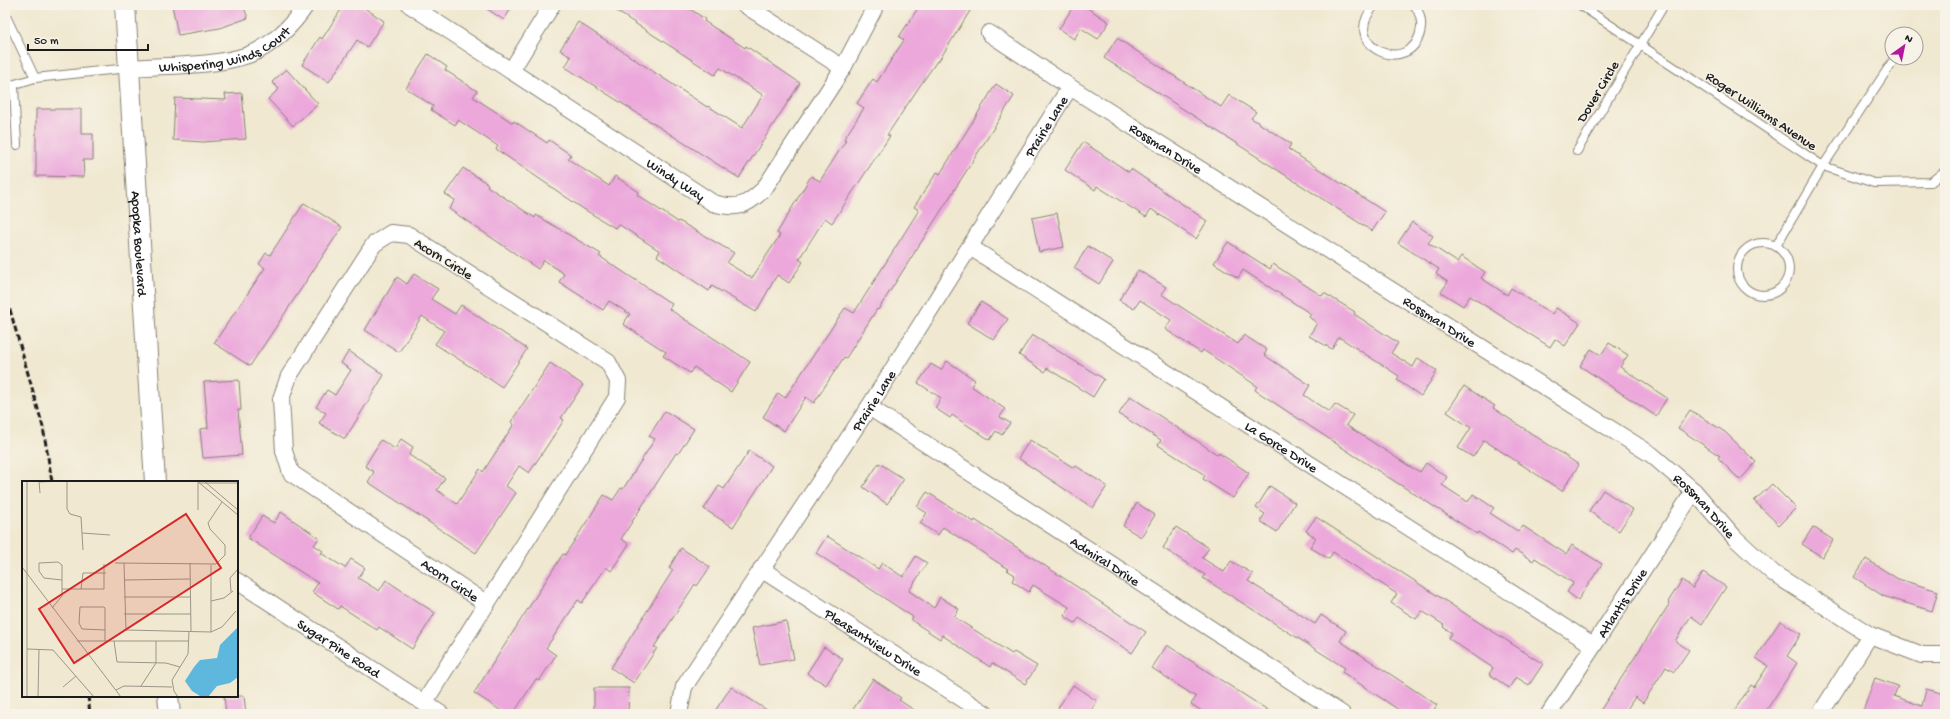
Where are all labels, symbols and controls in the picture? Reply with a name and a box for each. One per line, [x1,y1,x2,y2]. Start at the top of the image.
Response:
street label: Whispering Winds Court [159,23,296,77]
scale bar [28,26,148,52]
north arrow [1884,26,1924,66]
text: N [1902,32,1915,46]
text: 50 m [34,35,59,49]
street label: Dover Circle [1574,58,1625,127]
street label: Roger Williams Avenue [1702,69,1820,156]
street label: Prairie Lane [1022,93,1074,162]
street label: Rossman Drive [1125,120,1205,180]
street label: Windy Way [642,156,707,206]
street label: Apopka Boulevard [126,191,149,299]
street label: Acorn Circle [410,235,476,285]
street label: Rossman Drive [1399,294,1479,353]
street label: Prairie Lane [849,367,901,436]
street label: La Gorce Drive [1241,419,1321,478]
street label: Rossman Drive [1669,471,1738,544]
inset map [22,481,238,697]
street label: Admiral Drive [1066,534,1143,592]
street label: Acorn Circle [417,556,482,607]
street label: Atlantis Drive [1595,565,1653,642]
street label: Pleasantview Drive [820,606,925,682]
street label: Sugar Pine Road [293,616,384,684]

